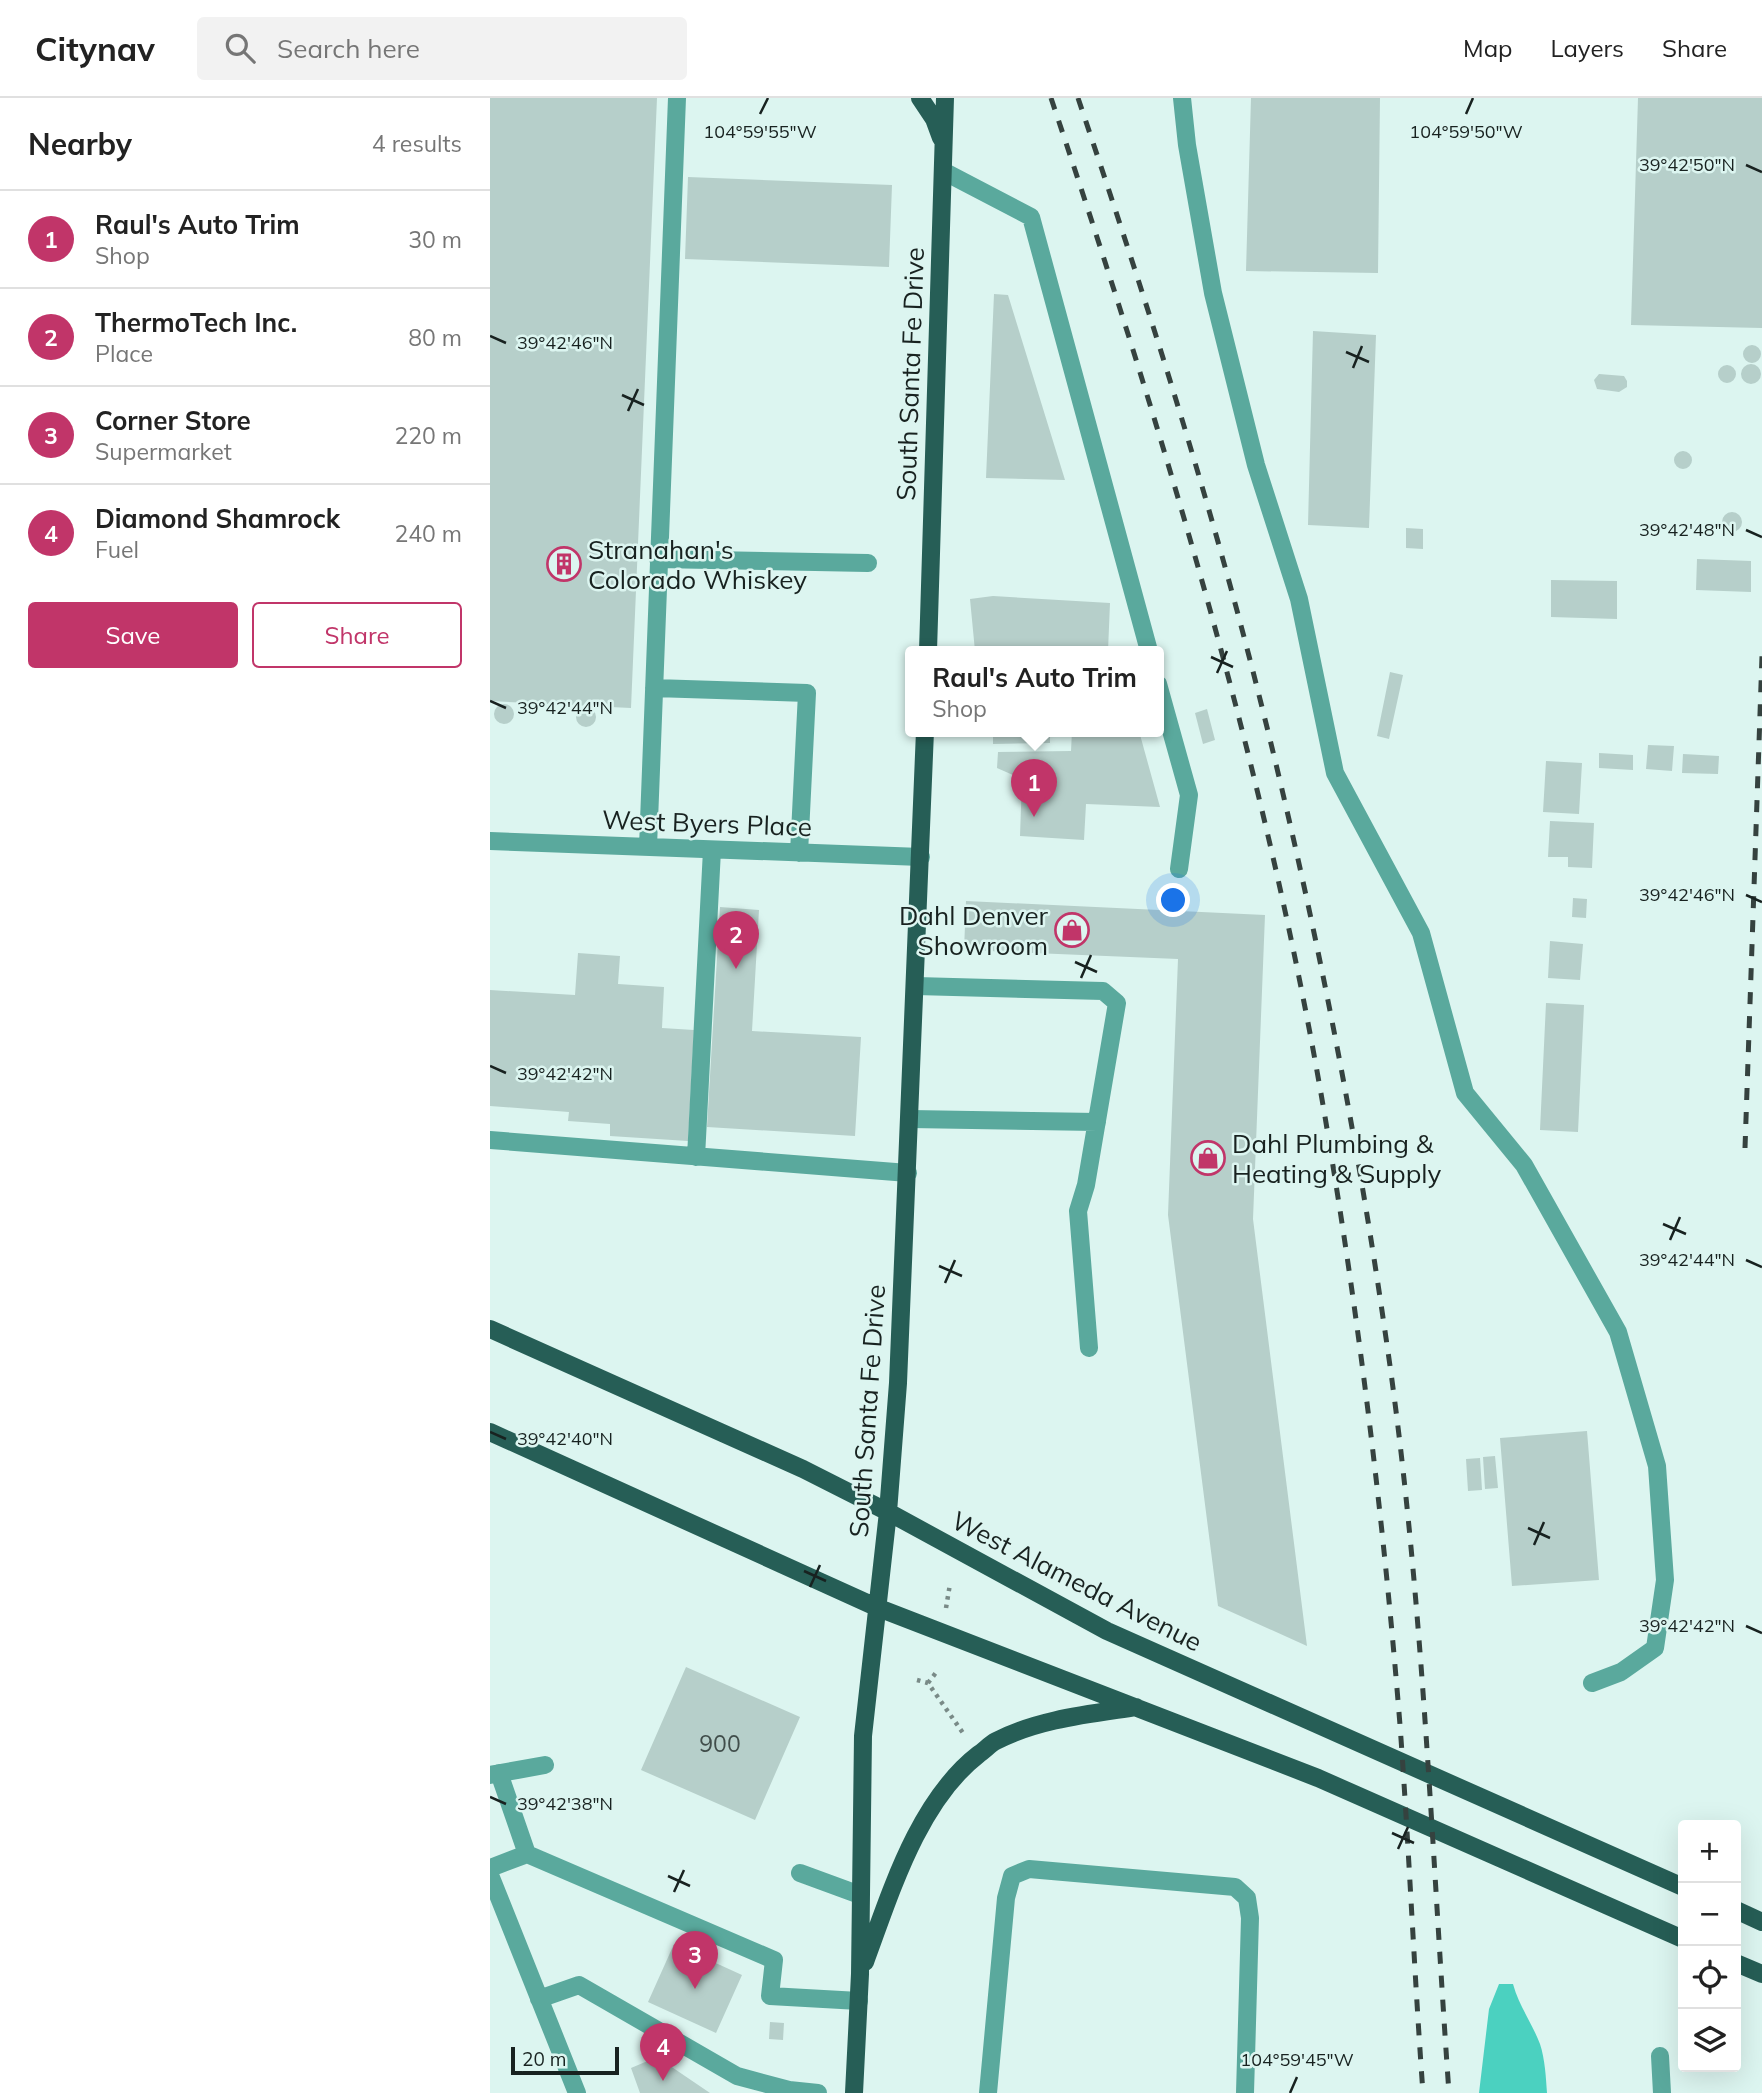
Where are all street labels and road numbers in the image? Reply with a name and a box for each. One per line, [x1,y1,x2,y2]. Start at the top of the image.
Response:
street label: South Santa Fe Drive [889,247,931,501]
street label: West Byers Place [601,803,813,843]
street label: South Santa Fe Drive [842,1283,892,1539]
street label: West Alameda Avenue [946,1504,1208,1658]

